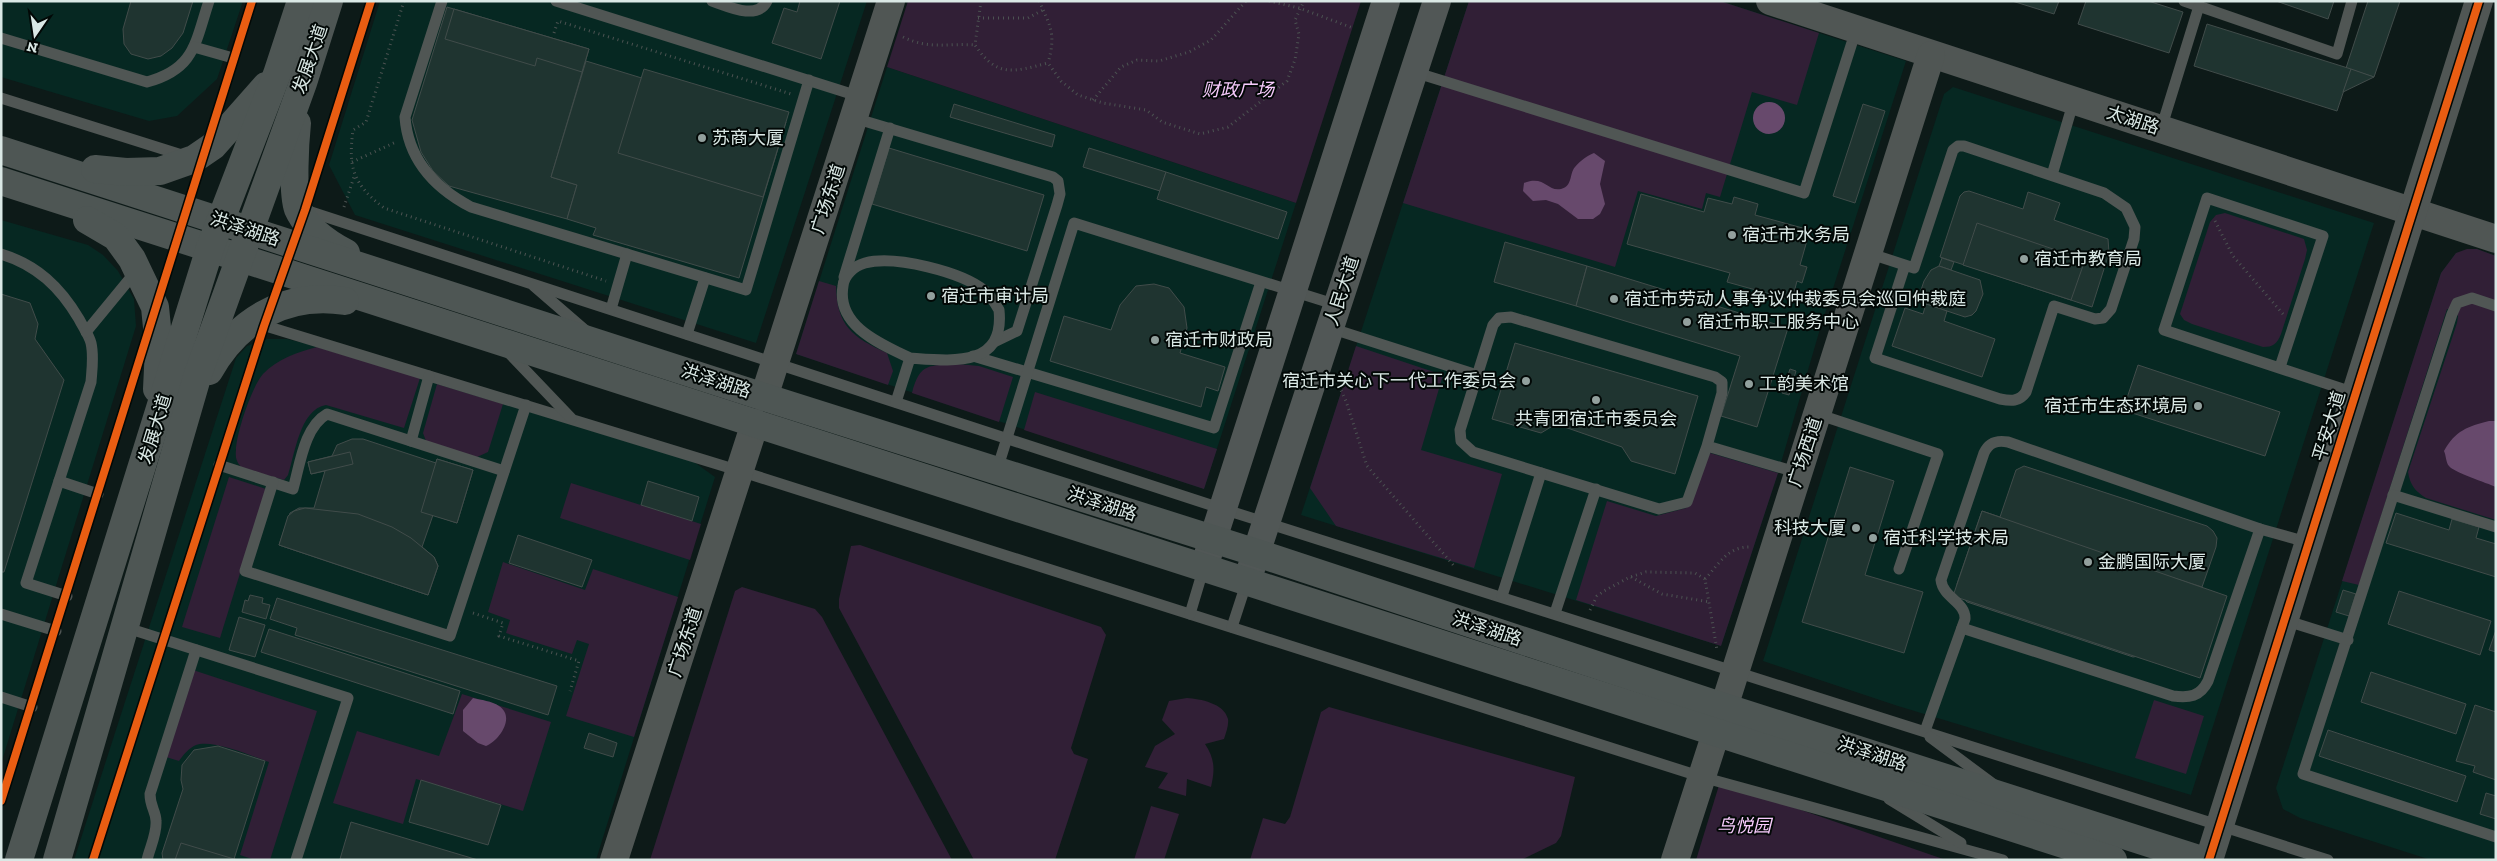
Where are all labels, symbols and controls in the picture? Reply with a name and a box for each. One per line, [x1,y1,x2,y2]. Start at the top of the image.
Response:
north arrow [10,10,60,60]
street label: 发展大道 [288,21,332,97]
text: N [25,38,39,57]
park label: 财政广场 [1202,79,1276,101]
street label: 太湖路 [2104,101,2162,139]
place label: 苏商大厦 [712,127,784,149]
marker: 苏商大厦 [696,132,708,144]
street label: 广场东道 [806,161,850,237]
street label: 洪泽湖路 [207,207,283,251]
place label: 宿迁市水务局 [1742,224,1850,246]
marker: 宿迁市水务局 [1726,229,1738,241]
place label: 宿迁市教育局 [2034,248,2142,270]
street label: 人民大道 [1320,253,1364,329]
marker: 宿迁市教育局 [2018,253,2030,265]
place label: 宿迁市审计局 [941,285,1049,307]
place label: 宿迁市劳动人事争议仲裁委员会巡回仲裁庭 [1624,288,1966,310]
marker: 宿迁市审计局 [925,290,937,302]
marker: 宿迁市劳动人事争议仲裁委员会巡回仲裁庭 [1608,293,1620,305]
place label: 宿迁市职工服务中心 [1697,311,1859,333]
marker: 宿迁市职工服务中心 [1681,316,1693,328]
place label: 宿迁市财政局 [1165,329,1273,351]
marker: 宿迁市财政局 [1149,334,1161,346]
street label: 洪泽湖路 [678,359,754,403]
place label: 宿迁市关心下一代工作委员会 [1282,370,1516,392]
place label: 工韵美术馆 [1759,373,1849,395]
marker: 宿迁市关心下一代工作委员会 [1520,375,1532,387]
marker: 工韵美术馆 [1743,378,1755,390]
street label: 平安大道 [2308,388,2350,464]
street label: 发展大道 [134,391,176,467]
marker: 共青团宿迁市委员会 [1590,394,1602,406]
place label: 宿迁市生态环境局 [2044,395,2188,417]
marker: 宿迁市生态环境局 [2192,400,2204,412]
place label: 共青团宿迁市委员会 [1515,408,1677,430]
street label: 广场西道 [1783,414,1827,490]
street label: 洪泽湖路 [1064,482,1140,526]
place label: 科技大厦 [1774,517,1846,539]
marker: 科技大厦 [1850,522,1862,534]
place label: 宿迁科学技术局 [1883,527,2009,549]
marker: 宿迁科学技术局 [1867,532,1879,544]
place label: 金鹏国际大厦 [2098,551,2206,573]
marker: 金鹏国际大厦 [2082,556,2094,568]
street label: 广场东道 [663,604,707,680]
street label: 洪泽湖路 [1449,607,1525,651]
street label: 洪泽湖路 [1834,732,1910,776]
park label: 鸟悦园 [1717,815,1774,837]

